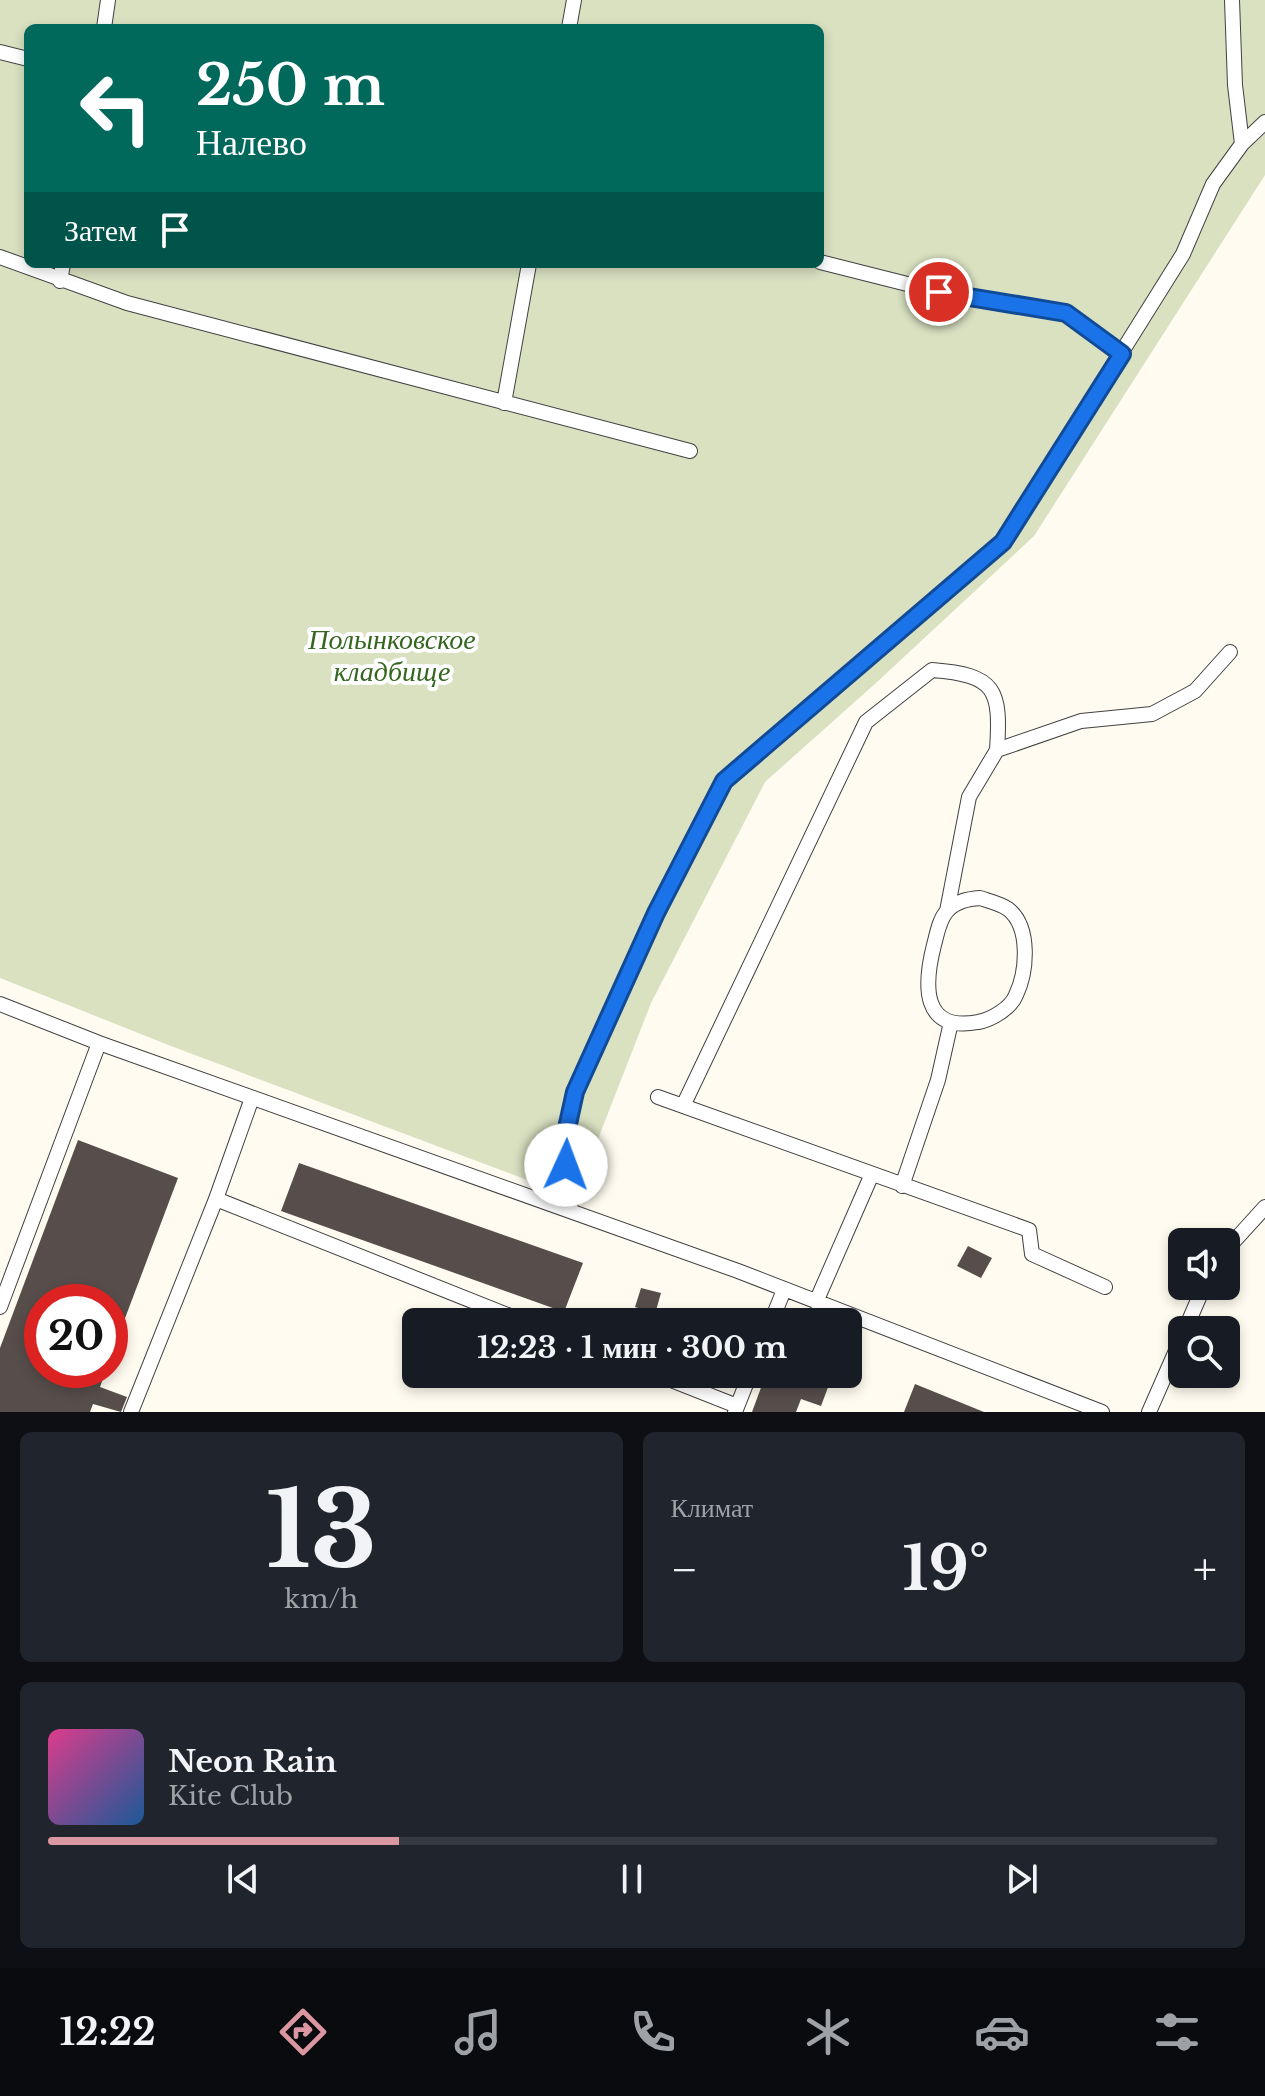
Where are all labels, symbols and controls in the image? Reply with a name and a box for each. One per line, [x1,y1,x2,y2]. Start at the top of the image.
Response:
text: 250 m [196,51,385,120]
icon: left [64,56,168,160]
text: Налево [196,120,307,165]
icon: arrive [153,208,197,252]
text: Затем [64,212,137,249]
pin [905,258,973,326]
icon: arrive [917,270,961,314]
park label: Полынковское кладбище [307,622,476,689]
position arrow [524,1123,608,1207]
map controls [1168,1228,1240,1388]
button: sound [1168,1228,1240,1300]
speed limit sign: 20 [24,1284,128,1388]
button: search [1168,1316,1240,1388]
text: 12:23 · 1 мин · 300 m [477,1329,787,1366]
text: 13 [265,1466,377,1595]
text: Климат [671,1492,753,1524]
text: 19° [902,1532,989,1606]
text: − [671,1542,698,1597]
text: + [1193,1542,1217,1597]
text: km/h [284,1583,358,1615]
text: Neon Rain [168,1743,337,1780]
text: Kite Club [168,1780,293,1812]
icon: previous [221,1857,265,1901]
icon: pause [610,1857,654,1901]
icon: next [1000,1857,1044,1901]
icon: directions [275,2004,331,2060]
icon: music [450,2004,506,2060]
icon: phone [625,2004,681,2060]
icon: climate [800,2004,856,2060]
icon: car [974,2004,1030,2060]
icon: filters [1149,2004,1205,2060]
text: 12:22 [59,2010,156,2055]

